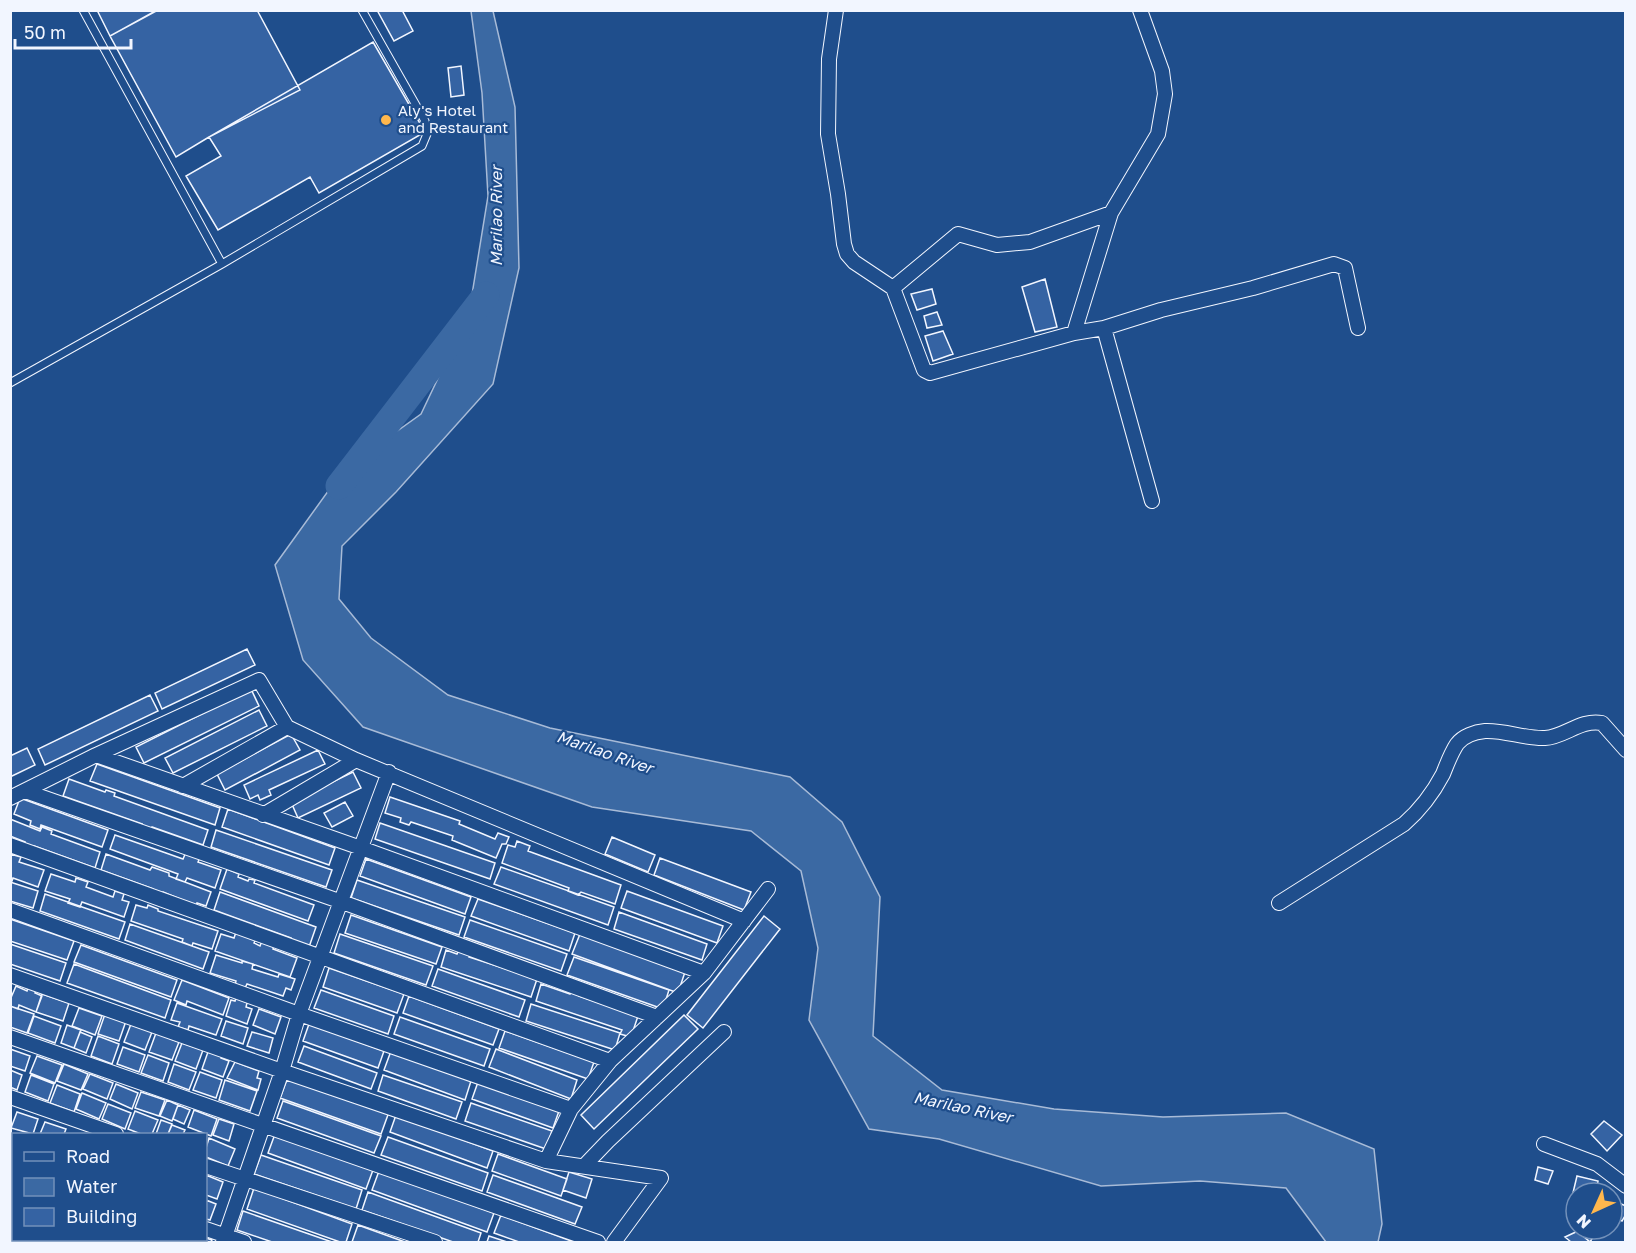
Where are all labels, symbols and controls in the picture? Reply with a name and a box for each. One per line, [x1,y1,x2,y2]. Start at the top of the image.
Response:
scale bar [15,12,130,50]
text: 50 m [24,21,66,43]
place label: Aly's Hotel and Restaurant [398,101,508,136]
marker: Aly's Hotel and Restaurant [379,113,393,127]
water label: Marilao River [486,163,506,266]
water label: Marilao River [554,726,658,779]
water label: Marilao River [912,1087,1017,1128]
legend [12,1133,207,1241]
text: Road [66,1145,110,1167]
text: Water [66,1175,117,1197]
north arrow [1564,1181,1624,1241]
text: Building [66,1205,137,1227]
text: N [1572,1210,1595,1233]

